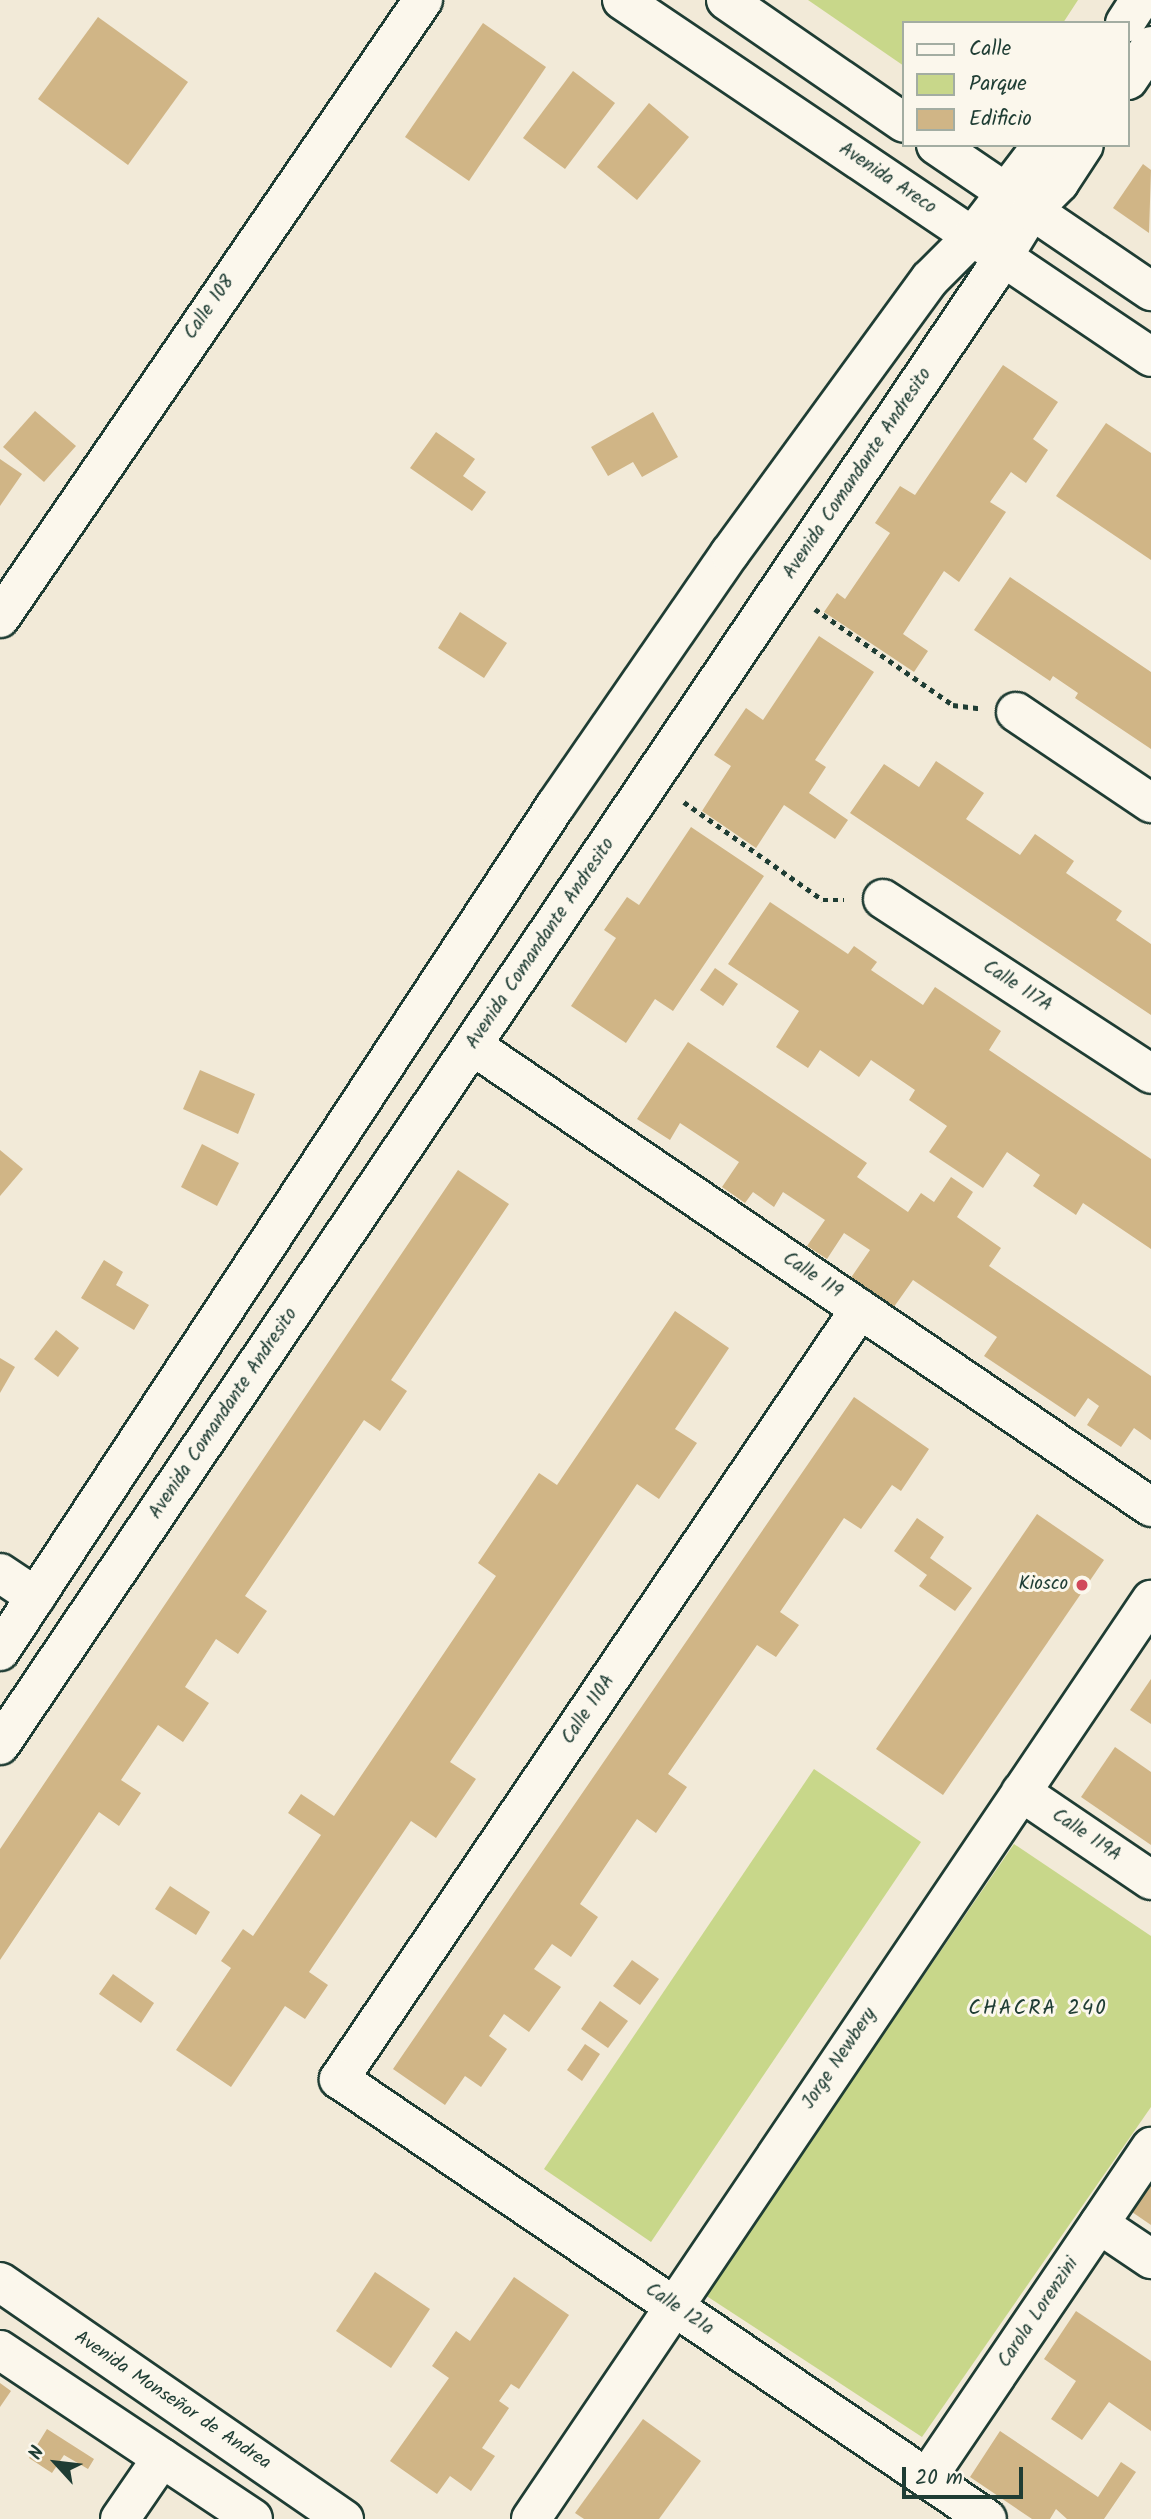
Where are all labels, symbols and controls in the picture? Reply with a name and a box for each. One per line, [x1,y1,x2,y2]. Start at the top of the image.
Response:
legend [902,21,1130,147]
text: Calle [969,33,1011,66]
text: Parque [969,68,1027,101]
text: Edificio [969,103,1032,136]
street label: Avenida Areco [834,138,940,220]
street label: Calle 108 [180,272,240,344]
street label: Avenida Comandante Andresito [779,364,937,584]
street label: Avenida Comandante Andresito [462,834,620,1054]
street label: Calle 117A [978,956,1056,1018]
street label: Calle 119 [778,1248,846,1304]
street label: Avenida Comandante Andresito [145,1304,303,1524]
place label: Kiosco [1018,1574,1068,1596]
marker: Kiosco [1074,1577,1090,1593]
street label: Calle 110A [558,1671,620,1749]
street label: Calle 119A [1047,1805,1125,1867]
district label: CHACRA 240 [969,1996,1107,2022]
street label: Jorge Newbery [798,2004,882,2114]
street label: Carola Lorenzini [994,2254,1084,2372]
street label: Calle 121a [640,2279,718,2341]
street label: Avenida Monseñor de Andrea [69,2327,275,2475]
north arrow [21,2428,91,2498]
text: N [21,2441,53,2466]
scale bar [906,2452,1027,2496]
text: 20 m [915,2462,963,2495]

